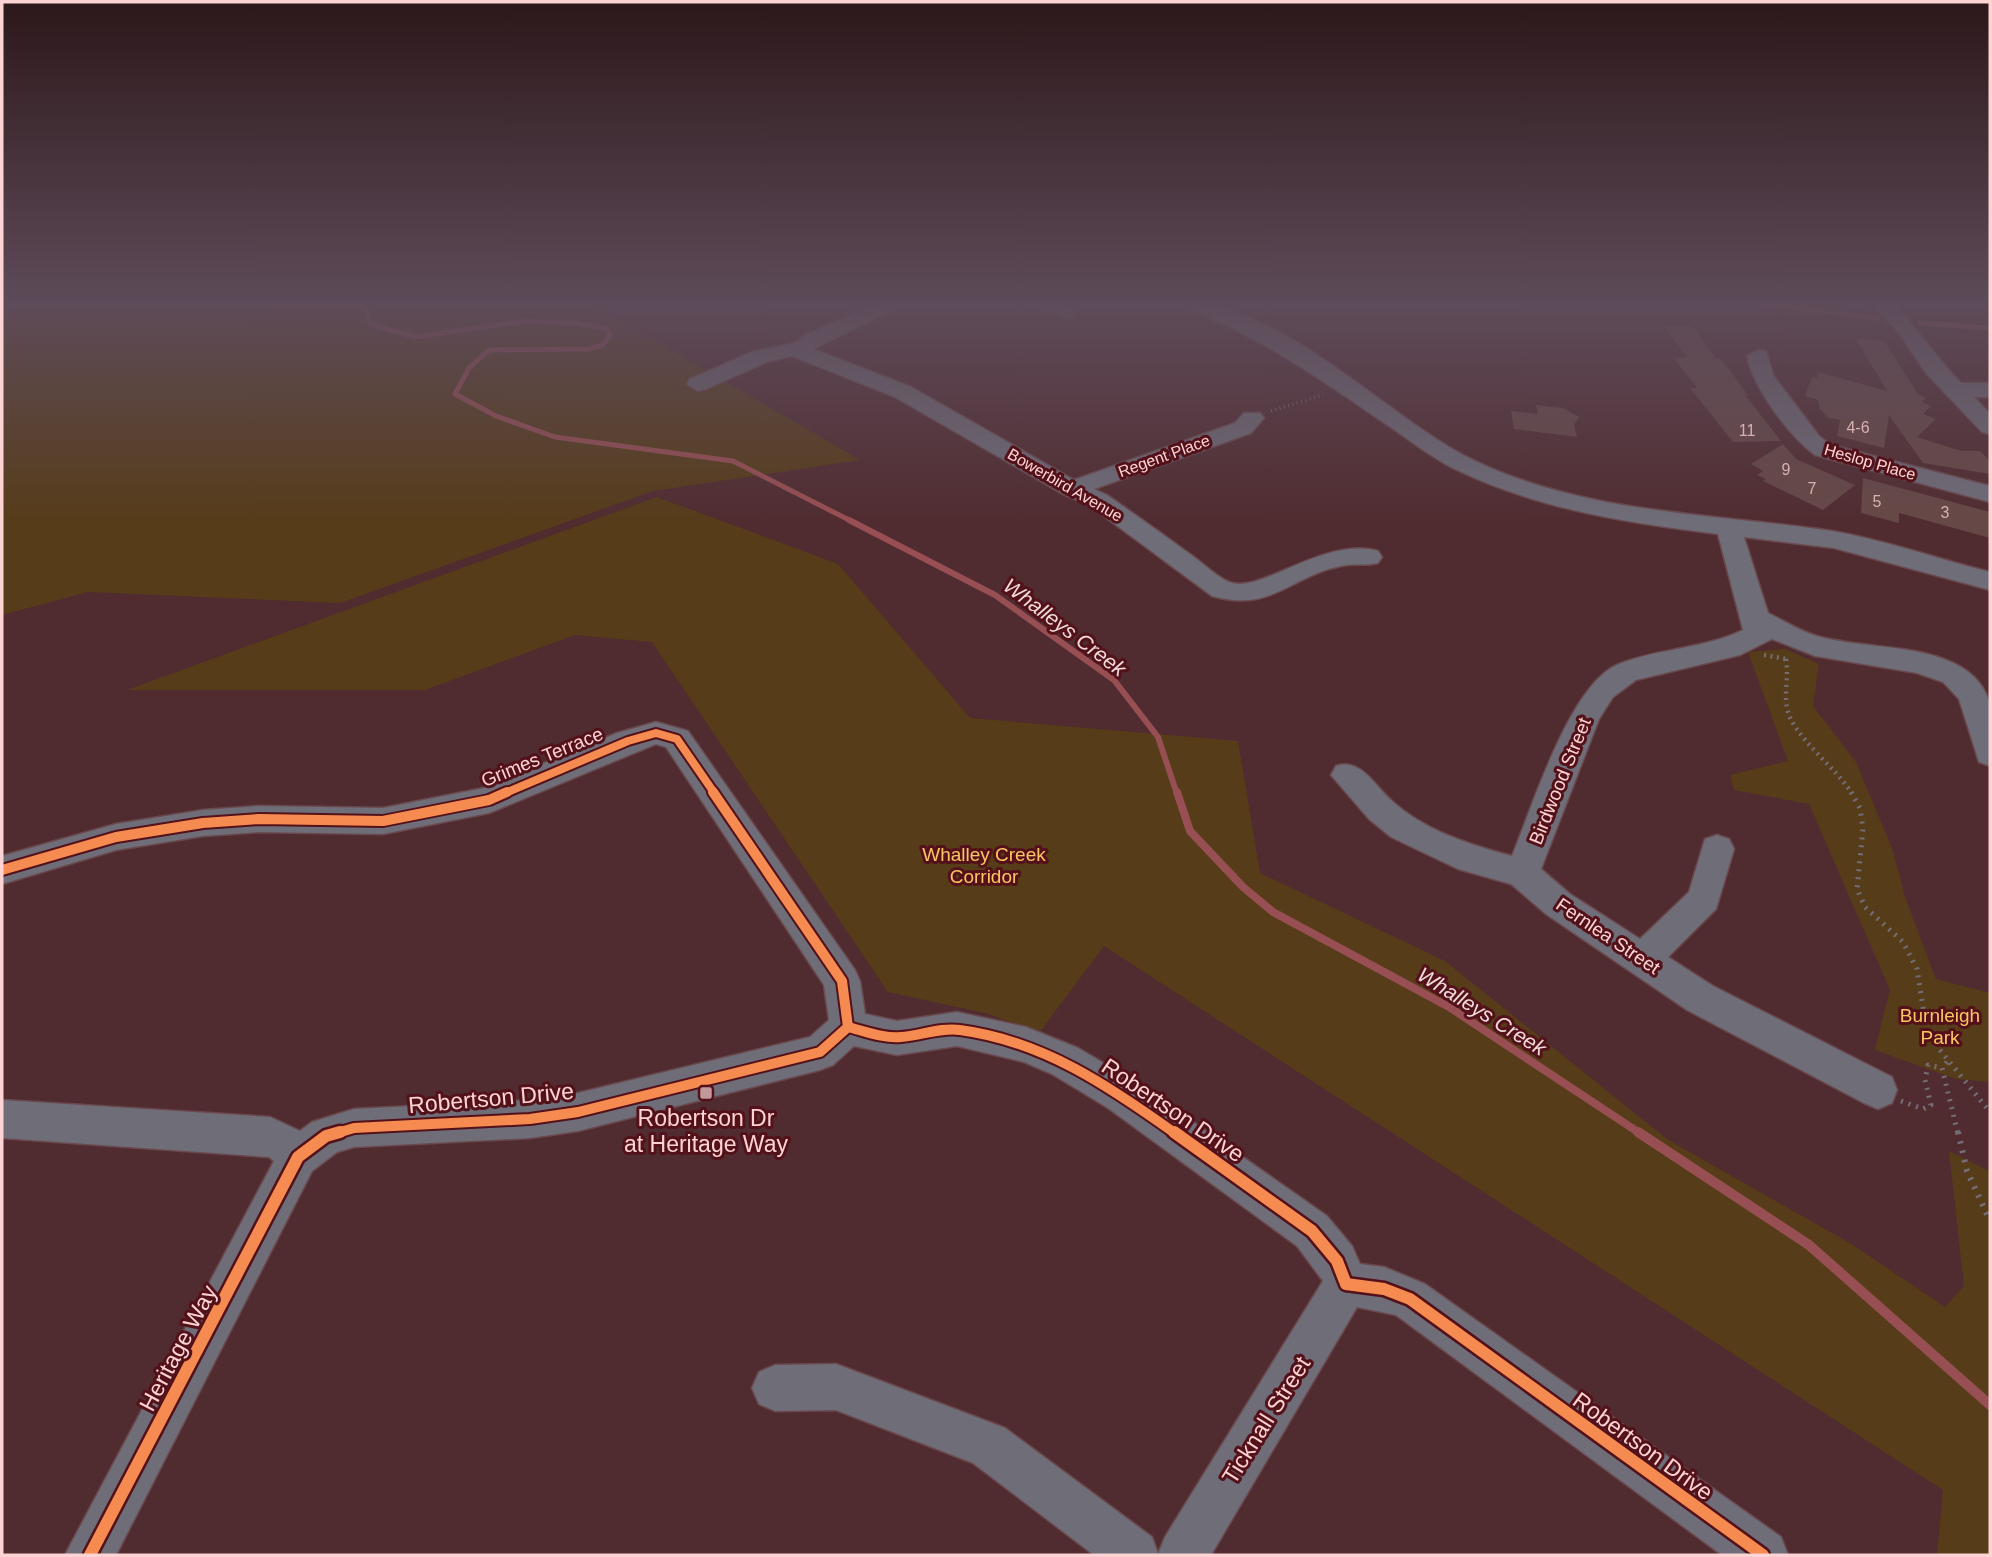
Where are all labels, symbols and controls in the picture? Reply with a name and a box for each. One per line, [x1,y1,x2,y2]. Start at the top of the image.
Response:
house number: 4-6 [1846,419,1870,436]
house number: 11 [1739,422,1755,439]
street label: Regent Place [1116,432,1212,480]
street label: Heslop Place [1822,441,1918,483]
street label: Bowerbird Avenue [1005,445,1125,525]
house number: 9 [1782,461,1791,478]
house number: 7 [1808,480,1817,497]
house number: 5 [1873,493,1882,510]
house number: 3 [1941,504,1950,521]
water label: Whalleys Creek [999,574,1132,681]
street label: Birdwood Street [1525,714,1595,848]
street label: Grimes Terrace [478,723,606,791]
park label: Whalley Creek Corridor [922,844,1046,887]
street label: Fernlea Street [1552,894,1664,979]
water label: Whalleys Creek [1414,962,1552,1061]
park label: Burnleigh Park [1900,1005,1980,1048]
street label: Robertson Drive [1097,1053,1249,1167]
street label: Robertson Drive [407,1078,575,1118]
marker: Robertson Dr at Heritage Way [698,1085,714,1101]
place label: Robertson Dr at Heritage Way [624,1105,789,1157]
street label: Heritage Way [134,1280,222,1415]
street label: Ticknall Street [1217,1351,1316,1488]
street label: Robertson Drive [1568,1387,1718,1505]

